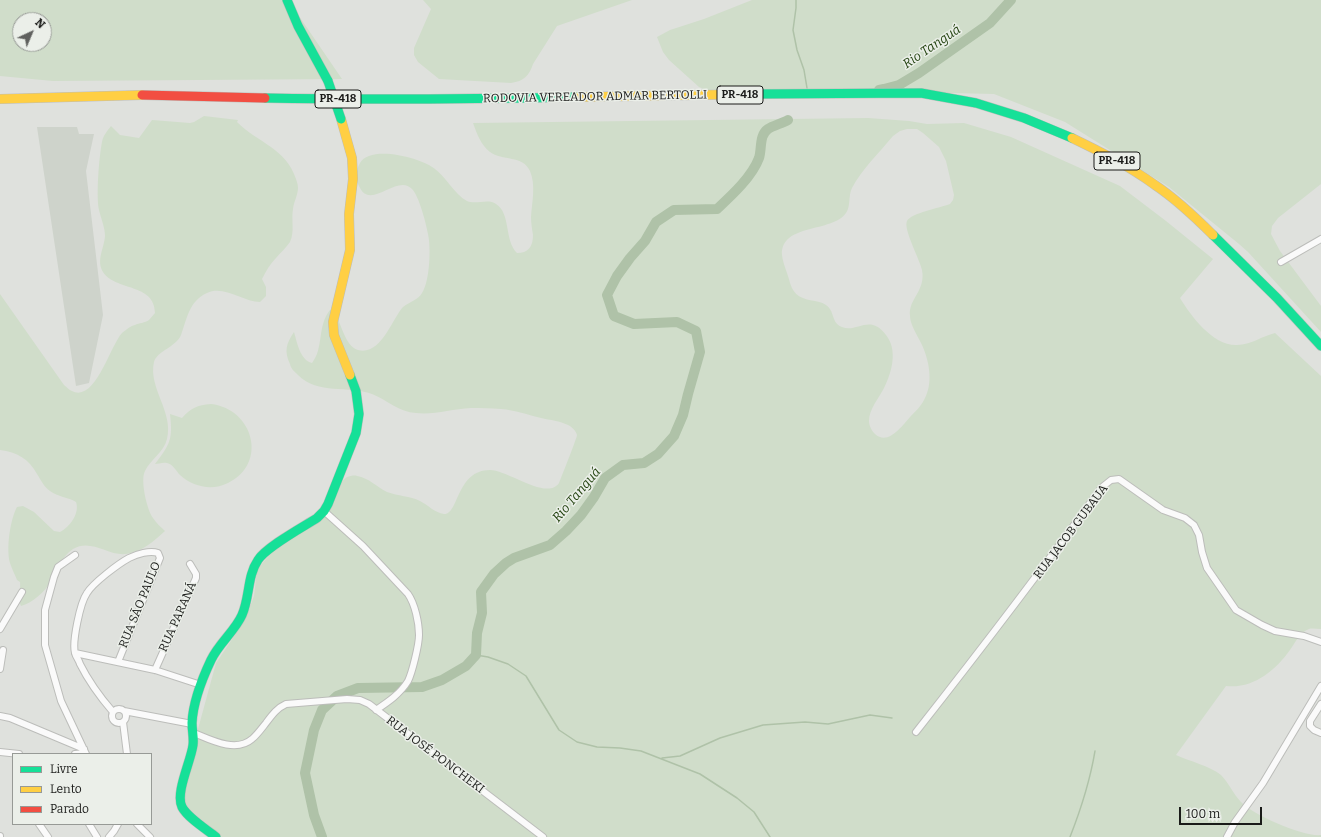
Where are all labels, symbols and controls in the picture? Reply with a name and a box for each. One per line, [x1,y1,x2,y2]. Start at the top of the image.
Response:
north arrow [12,12,52,52]
text: N [32,16,48,31]
water label: Rio Tanguá [900,22,964,72]
road number: PR-418 [717,86,763,104]
street label: RODOVIA VEREADOR ADMAR BERTOLLI [483,88,707,106]
road number: PR-418 [315,90,361,108]
road number: PR-418 [1094,152,1140,170]
water label: Rio Tanguá [550,464,604,526]
street label: RUA JACOB GUBAUA [1031,482,1111,582]
street label: RUA SÃO PAULO [116,560,164,650]
street label: RUA PARANÁ [156,580,200,654]
street label: RUA JOSÉ PONCHEKI [383,713,487,797]
legend [12,753,152,825]
text: Livre [50,762,78,776]
text: Lento [50,782,82,796]
scale bar [1181,799,1264,825]
text: Parado [50,802,89,816]
text: 100 m [1186,807,1220,821]

